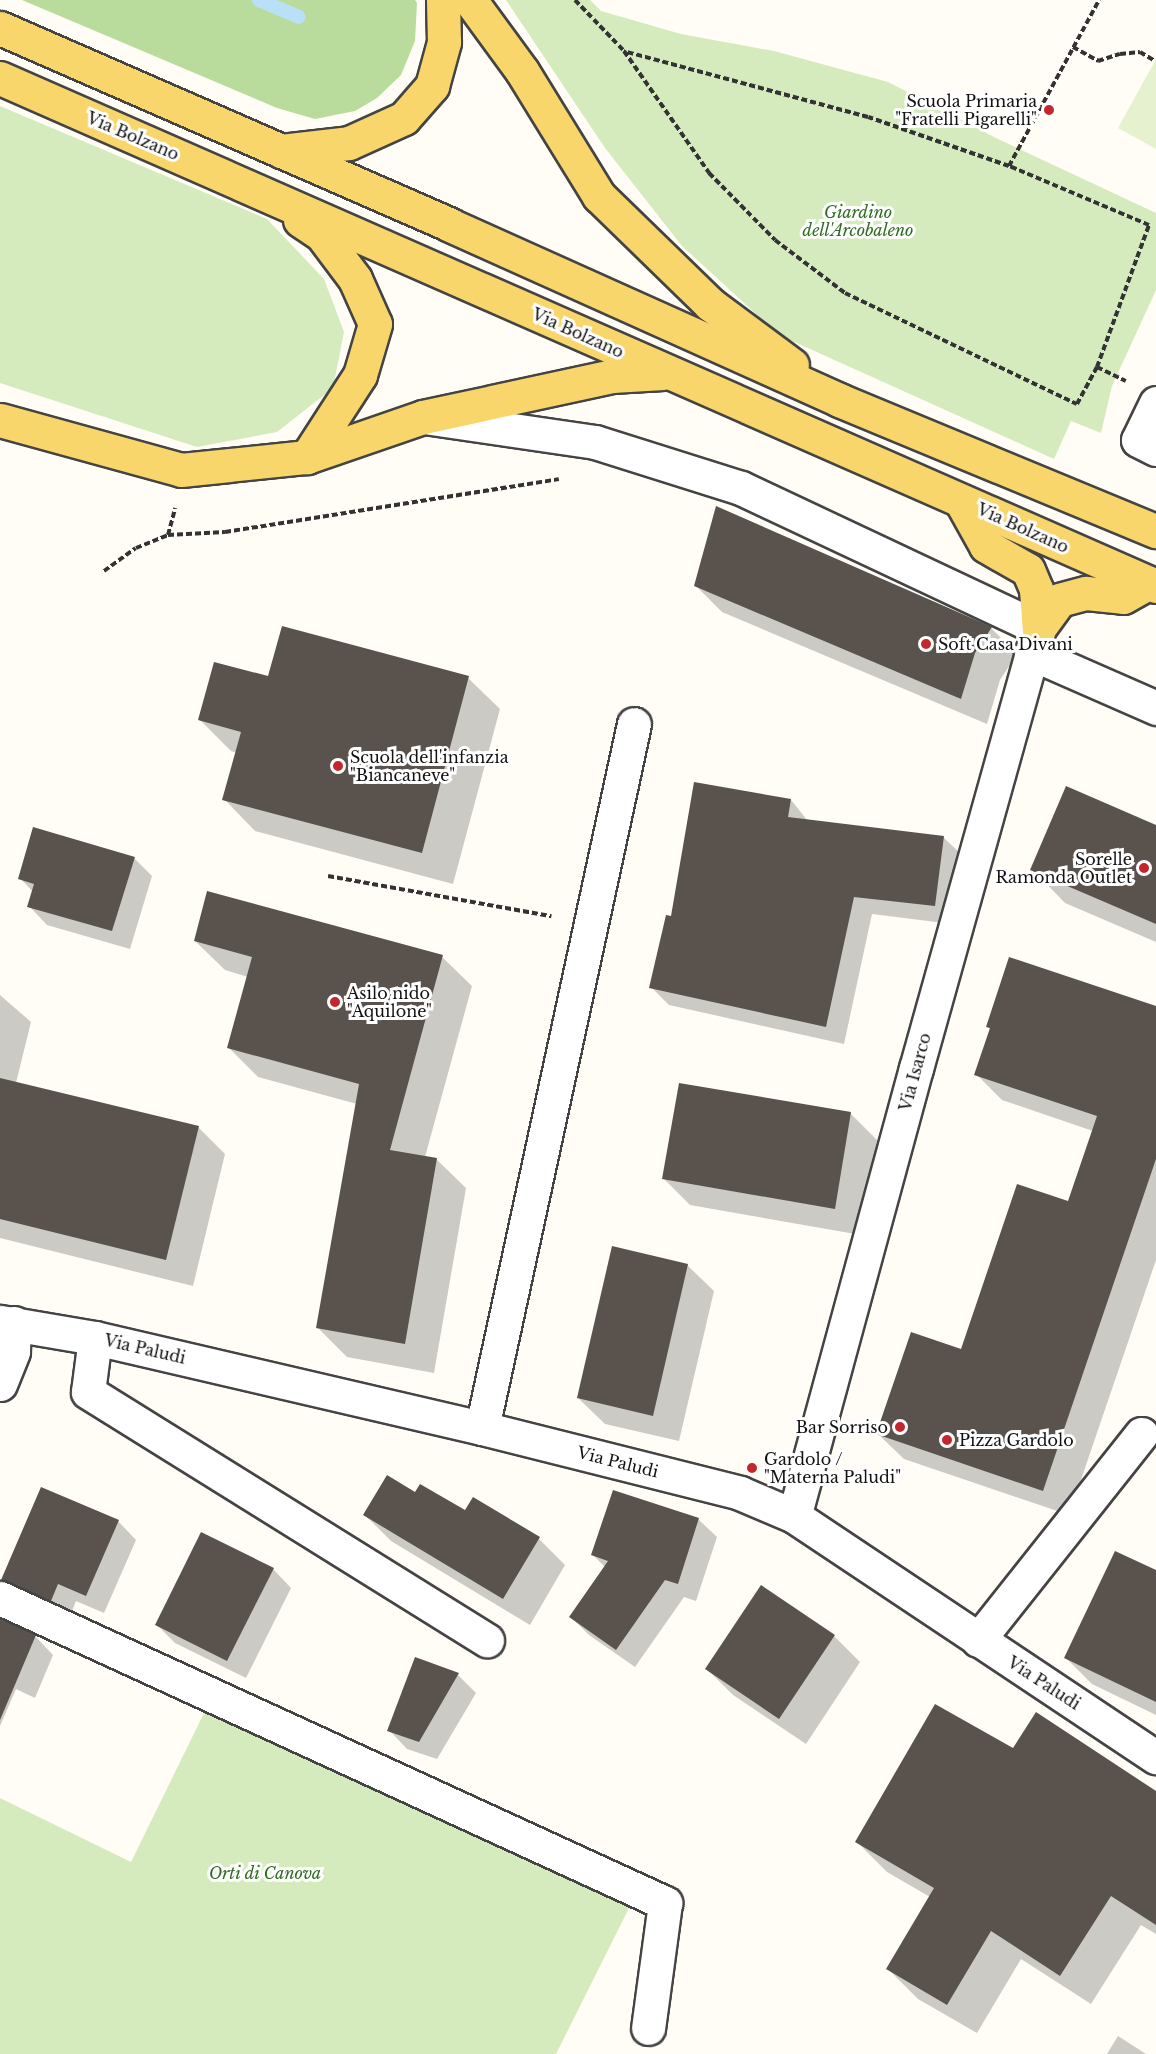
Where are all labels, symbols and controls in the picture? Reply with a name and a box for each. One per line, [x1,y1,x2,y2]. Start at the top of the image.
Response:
place label: Scuola Primaria "Fratelli Pigarelli" [895,91,1037,129]
marker: Scuola Primaria "Fratelli Pigarelli" [1042,103,1056,117]
street label: Via Bolzano [84,108,182,164]
park label: Giardino dell'Arcobaleno [803,202,913,240]
street label: Via Bolzano [529,304,627,362]
street label: Via Bolzano [974,499,1072,557]
place label: Soft Casa Divani [938,634,1073,654]
marker: Soft Casa Divani [919,637,933,651]
place label: Scuola dell'infanzia "Biancaneve" [350,747,509,785]
marker: Scuola dell'infanzia "Biancaneve" [331,759,345,773]
place label: Sorelle Ramonda Outlet [995,849,1132,887]
marker: Sorelle Ramonda Outlet [1137,861,1151,875]
place label: Asilo nido "Aquilone" [347,983,432,1021]
marker: Asilo nido "Aquilone" [328,995,342,1009]
street label: Via Isarco [895,1031,935,1113]
street label: Via Paludi [102,1330,188,1368]
place label: Bar Sorriso [795,1417,888,1437]
marker: Bar Sorriso [893,1420,907,1434]
place label: Pizza Gardolo [959,1430,1074,1450]
marker: Pizza Gardolo [940,1433,954,1447]
street label: Via Paludi [575,1443,661,1481]
place label: Gardolo / "Materna Paludi" [764,1449,901,1487]
marker: Gardolo / "Materna Paludi" [745,1461,759,1475]
street label: Via Paludi [1004,1652,1084,1714]
park label: Orti di Canova [208,1863,322,1883]

